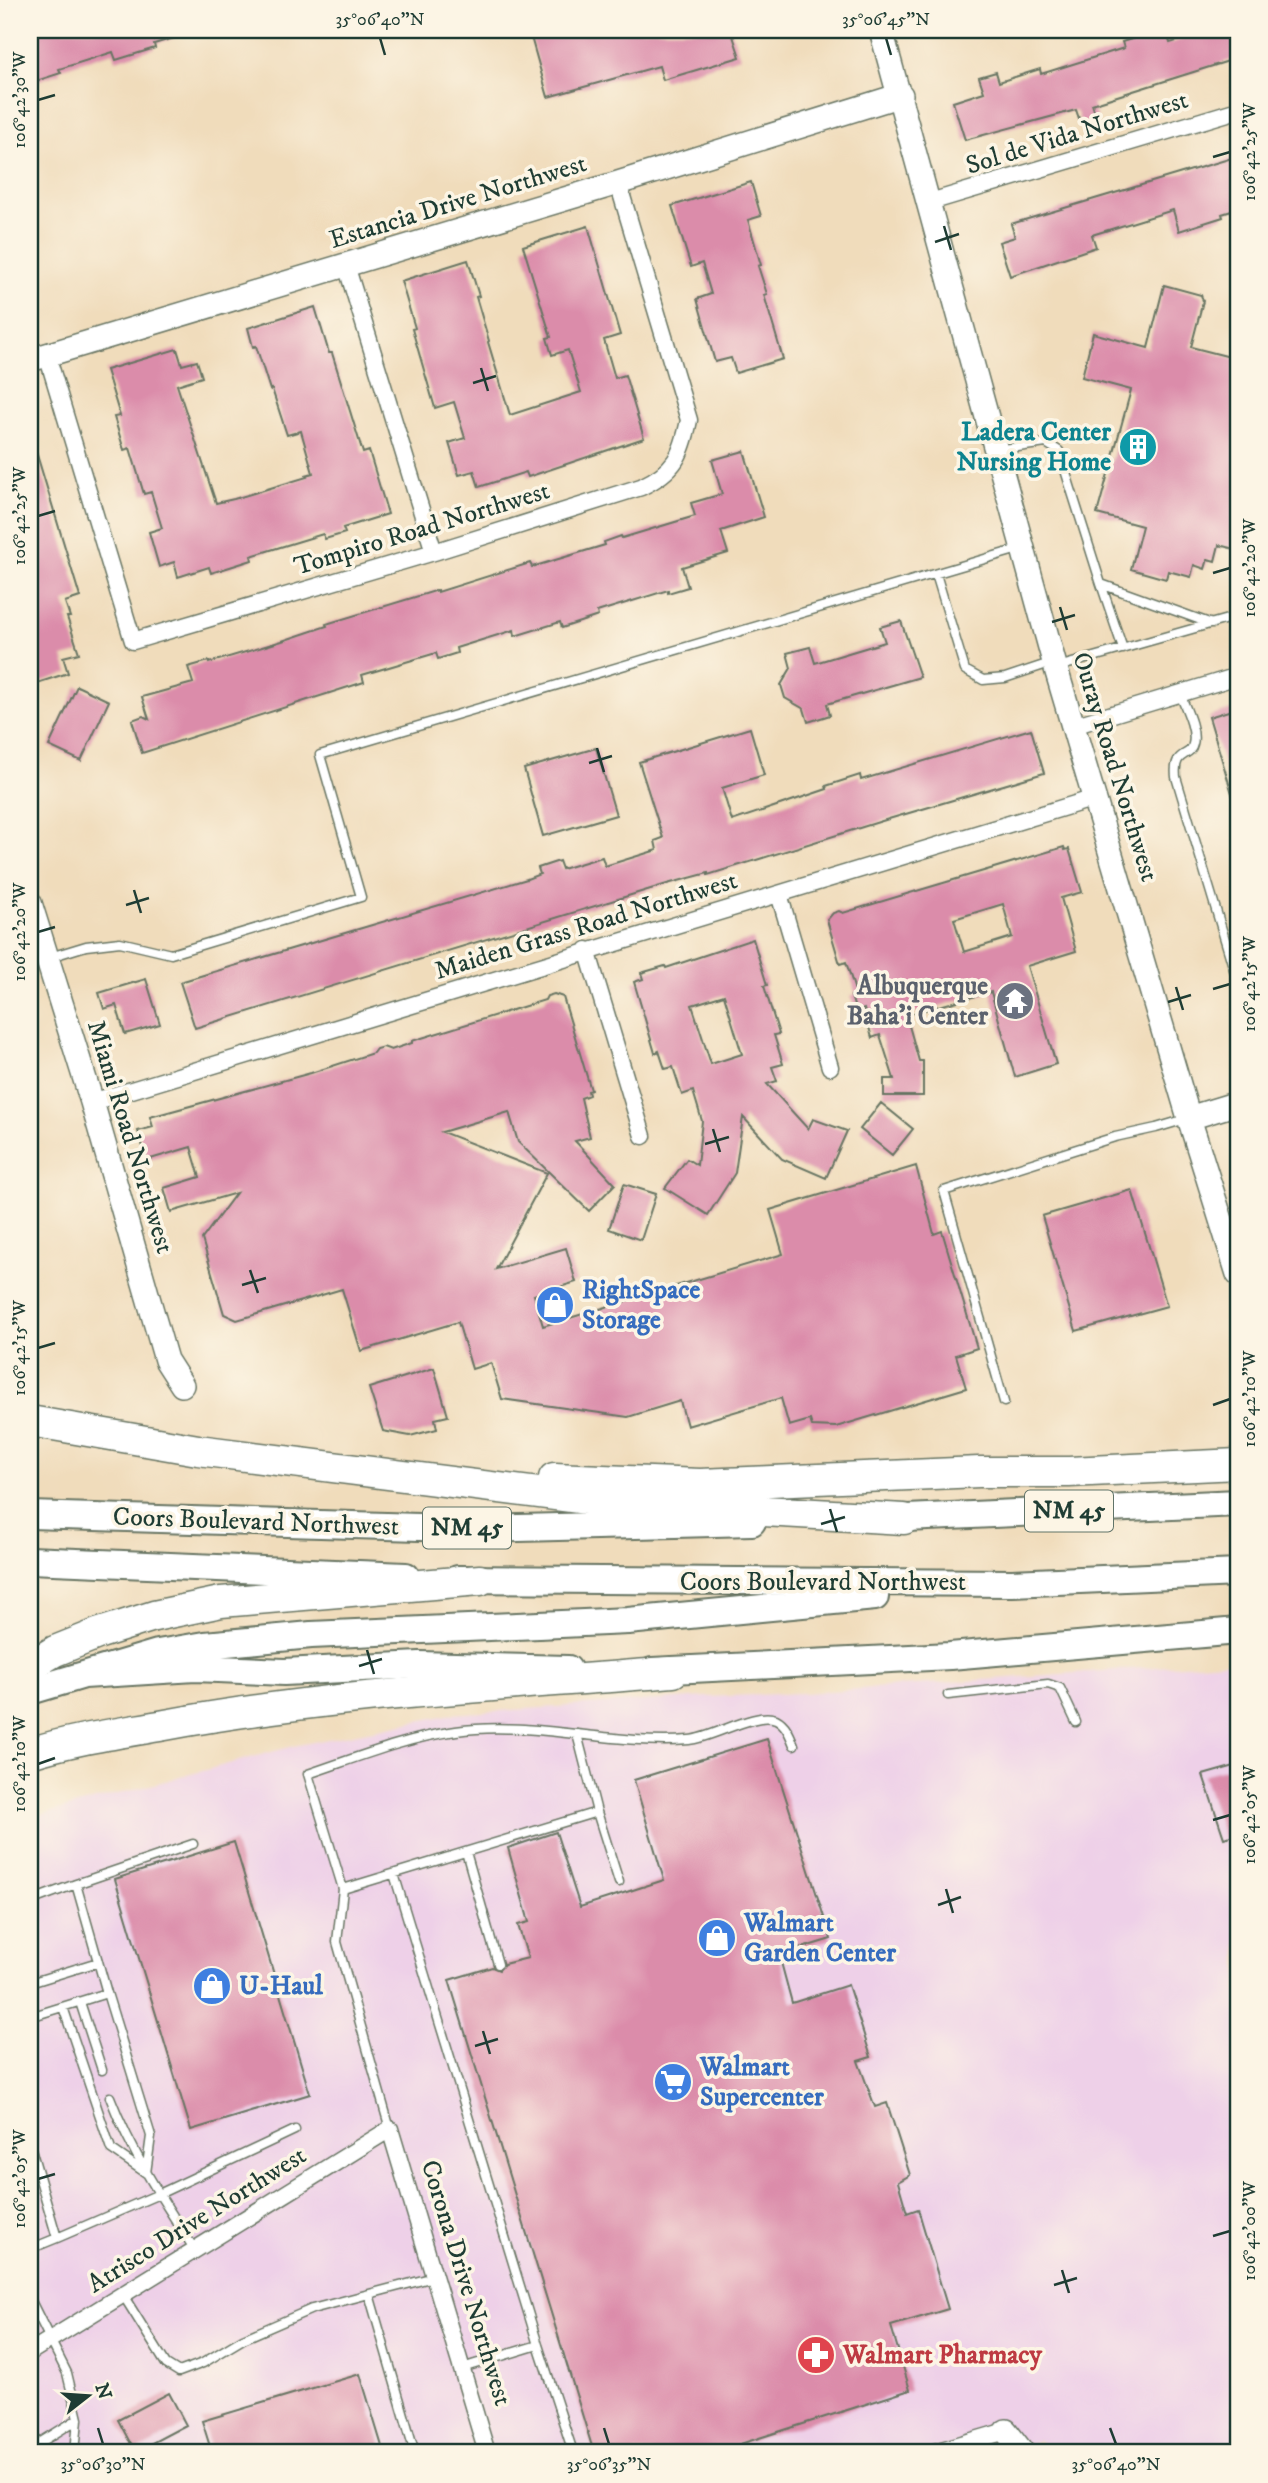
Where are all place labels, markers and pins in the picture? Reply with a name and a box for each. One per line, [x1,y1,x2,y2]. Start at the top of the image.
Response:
place label: Ladera Center Nursing Home [956,416,1111,479]
building icon: Ladera Center Nursing Home [1117,426,1159,468]
place label: Albuquerque Baha'i Center [847,970,988,1033]
temple icon: Albuquerque Baha'i Center [994,980,1036,1022]
place label: RightSpace Storage [582,1274,700,1337]
shop icon: RightSpace Storage [534,1284,576,1326]
place label: Walmart Garden Center [743,1907,896,1970]
shop icon: Walmart Garden Center [696,1917,738,1959]
shop icon: U-Haul [191,1965,233,2007]
place label: U-Haul [239,1970,324,2003]
place label: Walmart Supercenter [699,2051,824,2114]
supermarket icon: Walmart Supercenter [652,2061,694,2103]
pharmacy icon: Walmart Pharmacy [795,2334,837,2376]
place label: Walmart Pharmacy [842,2339,1043,2372]

